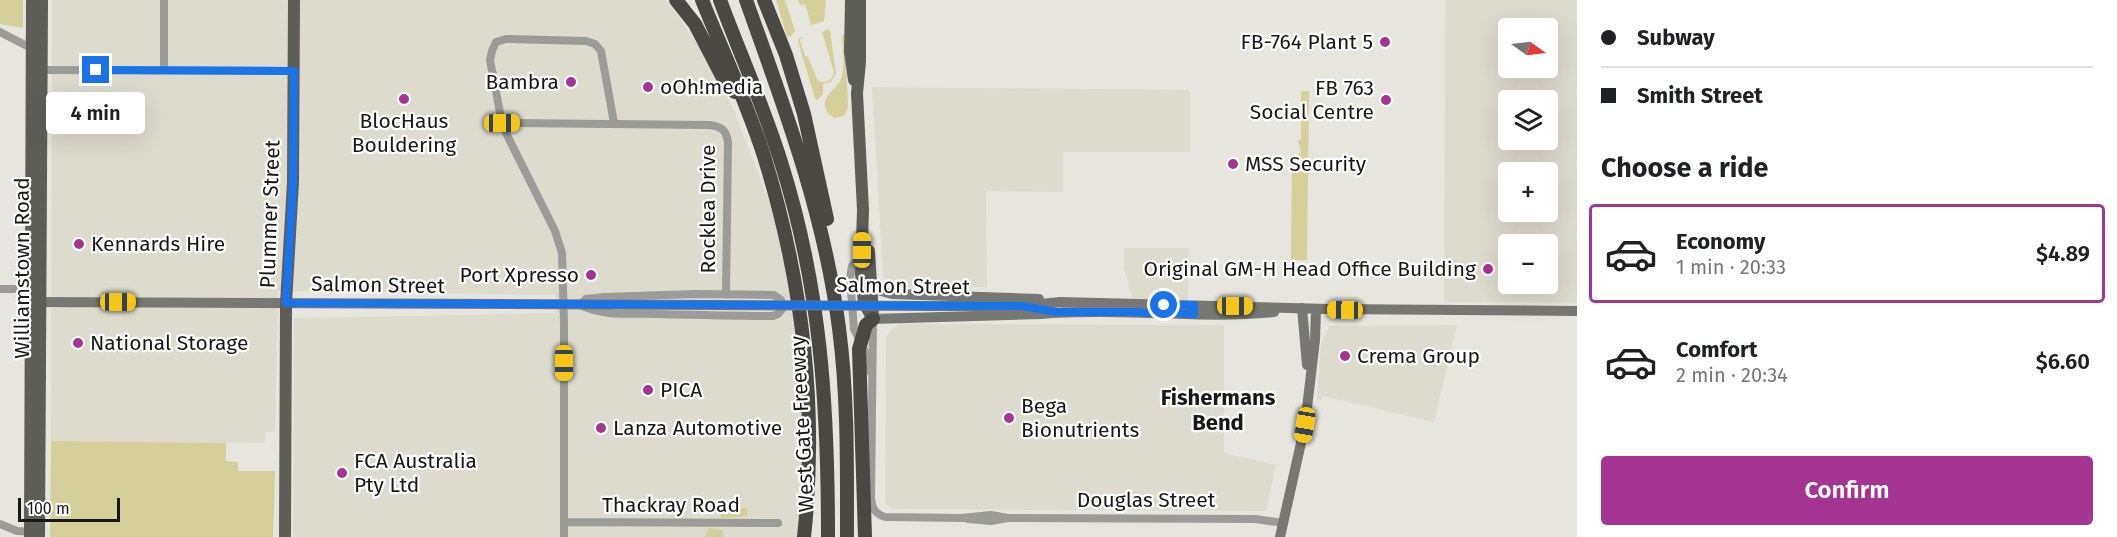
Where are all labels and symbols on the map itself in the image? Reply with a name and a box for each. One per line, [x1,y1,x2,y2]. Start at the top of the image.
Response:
north arrow [1498,18,1558,78]
place label: FB-764 Plant 5 [1241,29,1373,55]
marker: FB-764 Plant 5 [1378,35,1392,49]
route end [82,56,109,83]
place label: Bambra [486,69,559,95]
place label: oOh!media [660,74,764,100]
marker: Bambra [564,75,578,89]
place label: FB 763 Social Centre [1250,75,1374,125]
marker: oOh!media [641,80,655,94]
callout: 4 min [46,91,146,133]
marker: BlocHaus Bouldering [397,92,411,106]
marker: FB 763 Social Centre [1379,93,1393,107]
place label: BlocHaus Bouldering [352,108,456,158]
car [484,114,520,132]
street label: Plummer Street [254,139,286,289]
street label: Rocklea Drive [695,145,721,273]
place label: MSS Security [1245,151,1367,177]
marker: MSS Security [1226,157,1240,171]
street label: Williamstown Road [9,177,35,359]
place label: Kennards Hire [91,231,225,257]
car [853,232,871,268]
marker: Kennards Hire [72,237,86,251]
place label: Original GM-H Head Office Building [1143,256,1476,282]
place label: Port Xpresso [460,262,579,288]
marker: Original GM-H Head Office Building [1481,262,1495,276]
marker: Port Xpresso [584,268,598,282]
street label: Salmon Street [311,271,446,299]
street label: Salmon Street [836,272,971,300]
route start [1150,291,1177,318]
car [100,293,136,311]
car [1217,297,1253,315]
car [1327,301,1363,319]
place label: National Storage [90,330,248,356]
street label: West Gate Freeway [784,334,820,513]
marker: National Storage [71,336,85,350]
place label: Crema Group [1357,343,1480,369]
car [555,345,573,381]
marker: Crema Group [1338,349,1352,363]
place label: PICA [660,377,702,403]
marker: PICA [641,383,655,397]
district label: Fishermans Bend [1161,384,1276,436]
place label: Bega Bionutrients [1021,393,1139,443]
car [1293,406,1317,444]
marker: Bega Bionutrients [1002,411,1016,425]
place label: Lanza Automotive [613,415,782,441]
marker: Lanza Automotive [594,421,608,435]
place label: FCA Australia Pty Ltd [354,448,477,498]
marker: FCA Australia Pty Ltd [335,466,349,480]
street label: Douglas Street [1077,487,1216,513]
street label: Thackray Road [602,492,740,518]
scale bar [18,495,120,522]

